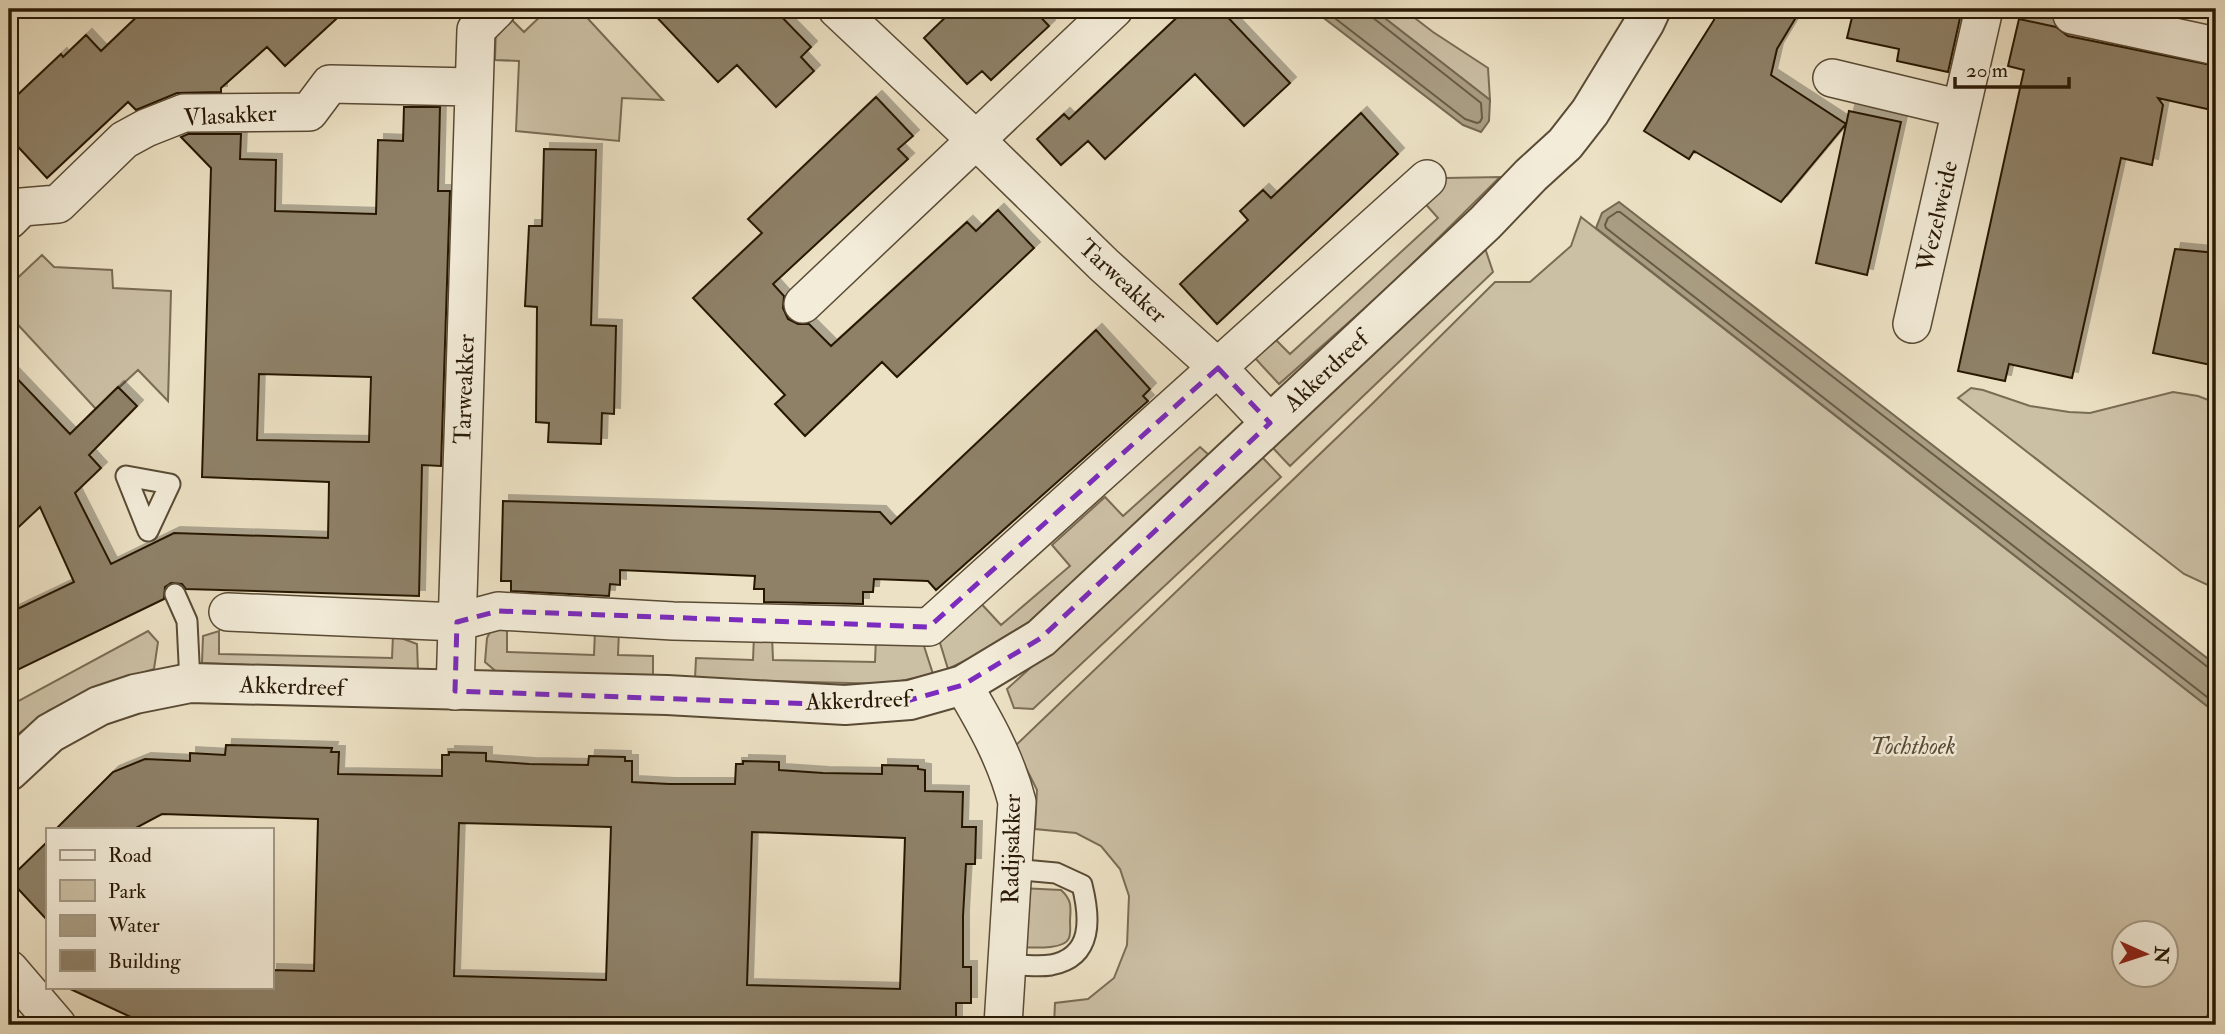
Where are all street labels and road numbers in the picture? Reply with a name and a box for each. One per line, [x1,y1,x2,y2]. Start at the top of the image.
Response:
street label: Vlasakker [183,98,277,133]
street label: Wezelweide [1909,158,1965,275]
street label: Tarweakker [1072,233,1173,330]
street label: Akkerdreef [1277,322,1378,419]
street label: Tarweakker [447,333,482,445]
street label: Akkerdreef [238,669,348,704]
street label: Akkerdreef [804,683,914,718]
street label: Radijsakker [995,794,1028,904]

